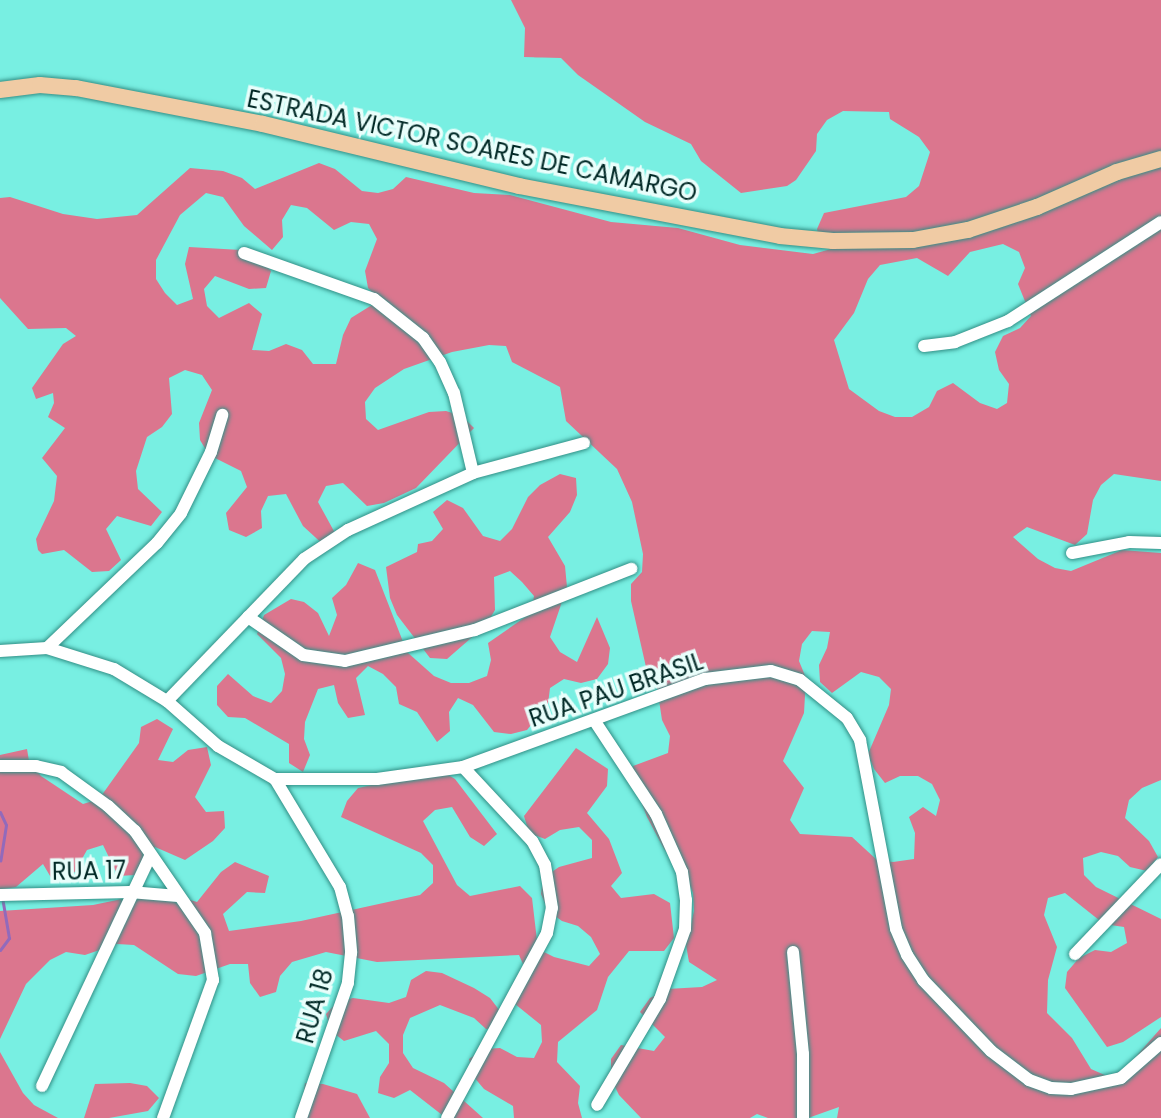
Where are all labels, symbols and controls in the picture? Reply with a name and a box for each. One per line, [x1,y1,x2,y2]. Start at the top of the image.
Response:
street label: ESTRADA VICTOR SOARES DE CAMARGO [244,84,700,208]
street label: RUA PAU BRASIL [525,647,707,733]
street label: RUA 17 [52,856,126,886]
street label: RUA 18 [291,965,339,1047]

